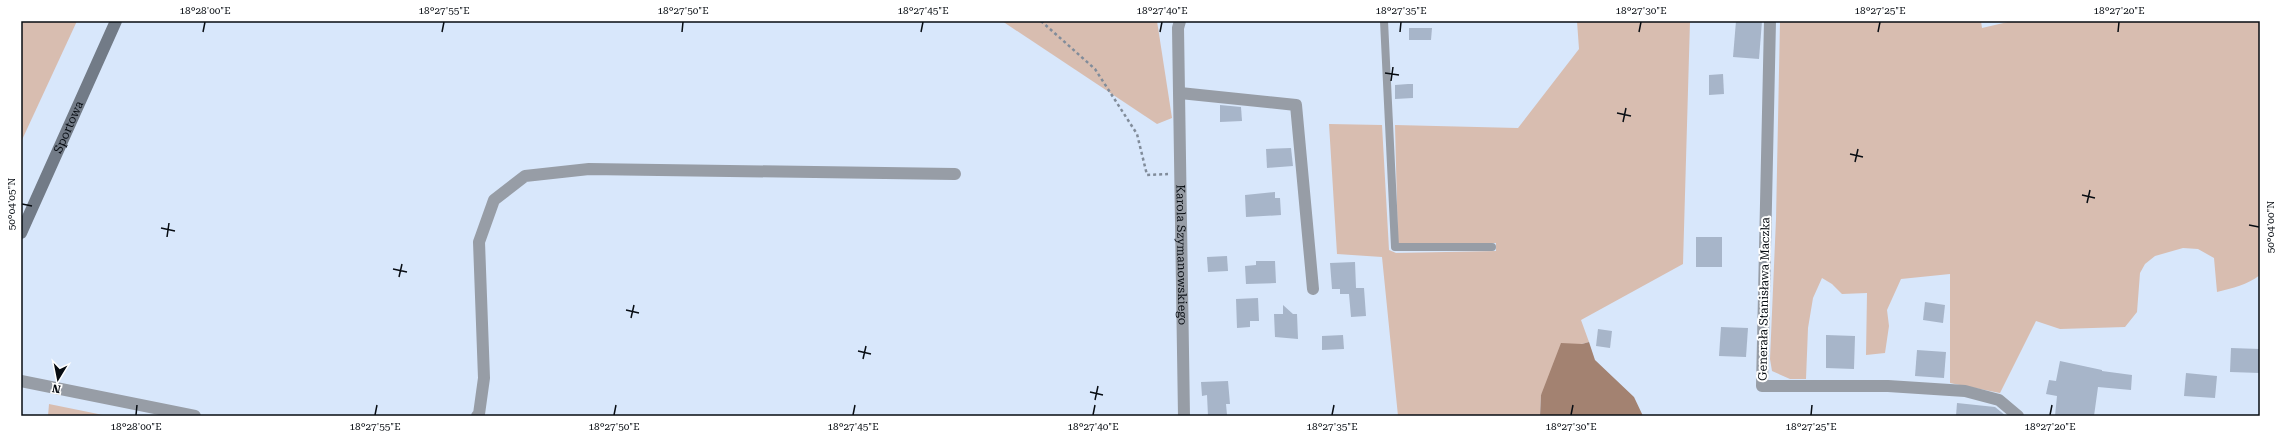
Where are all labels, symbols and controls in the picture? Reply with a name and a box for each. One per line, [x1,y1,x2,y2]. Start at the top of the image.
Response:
text: 18°28'00"E [179,5,231,16]
text: 18°27'55"E [418,5,470,16]
text: 18°27'50"E [657,5,709,16]
text: 18°27'45"E [897,5,949,16]
text: 18°27'40"E [1136,5,1188,16]
text: 18°27'35"E [1375,5,1427,16]
text: 18°27'30"E [1615,5,1667,16]
text: 18°27'25"E [1854,5,1906,16]
text: 18°27'20"E [2093,5,2145,16]
street label: Sportowa [51,98,86,155]
text: 50°04'05"N [6,178,17,230]
street label: Karola Szymanowskiego [1173,184,1190,325]
text: 50°04'00"N [2265,201,2276,253]
street label: Generała Stanisława Maczka [1756,216,1772,381]
north arrow [38,359,78,399]
text: N [51,381,62,395]
text: 18°28'00"E [110,421,162,432]
text: 18°27'55"E [349,421,401,432]
text: 18°27'50"E [588,421,640,432]
text: 18°27'45"E [827,421,879,432]
text: 18°27'40"E [1067,421,1119,432]
text: 18°27'35"E [1306,421,1358,432]
text: 18°27'30"E [1545,421,1597,432]
text: 18°27'25"E [1785,421,1837,432]
text: 18°27'20"E [2024,421,2076,432]

